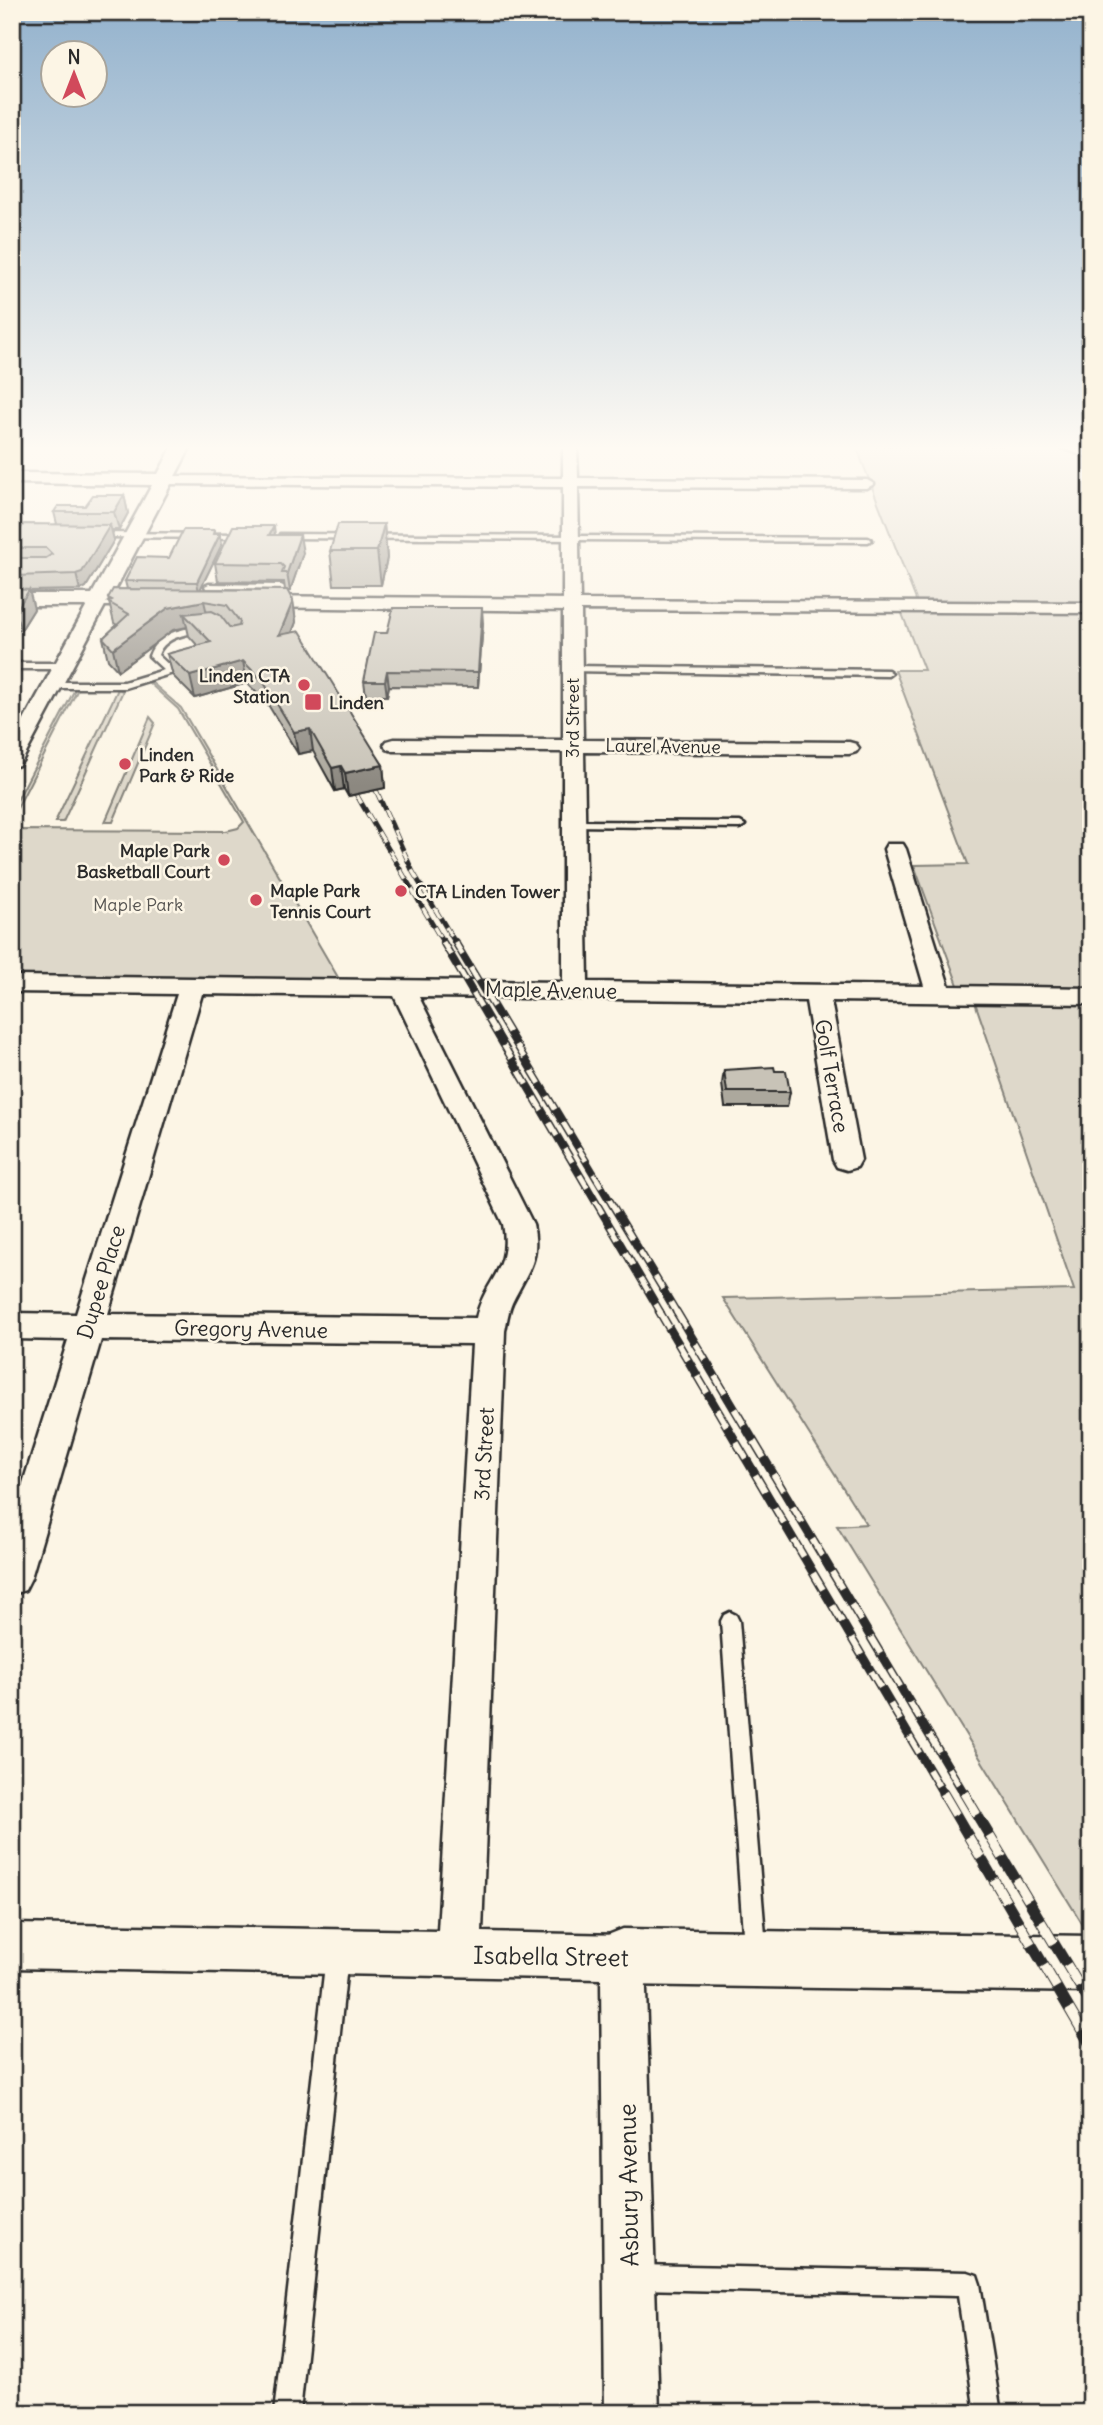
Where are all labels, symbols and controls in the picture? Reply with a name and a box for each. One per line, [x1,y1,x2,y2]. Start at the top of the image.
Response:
north arrow [38,38,108,108]
text: N [67,45,81,69]
place label: Linden CTA Station [199,664,291,708]
marker: Linden CTA Station [296,677,312,693]
street label: 3rd Street [561,678,584,758]
place label: Linden [329,691,384,714]
marker: Linden [303,692,323,712]
street label: Laurel Avenue [605,733,721,759]
place label: Linden Park & Ride [139,743,234,787]
marker: Linden Park & Ride [117,756,133,772]
place label: Maple Park Basketball Court [77,839,211,883]
marker: Maple Park Basketball Court [216,852,232,868]
place label: Maple Park Tennis Court [270,879,372,923]
place label: CTA Linden Tower [415,880,561,903]
marker: CTA Linden Tower [393,883,409,899]
marker: Maple Park Tennis Court [248,892,264,908]
park label: Maple Park [93,893,183,916]
street label: Maple Avenue [485,975,617,1005]
street label: Golf Terrace [809,1017,855,1135]
street label: Dupee Place [71,1222,131,1342]
street label: Gregory Avenue [174,1314,328,1344]
street label: 3rd Street [468,1407,500,1501]
street label: Isabella Street [473,1940,629,1972]
street label: Asbury Avenue [612,2103,644,2267]

